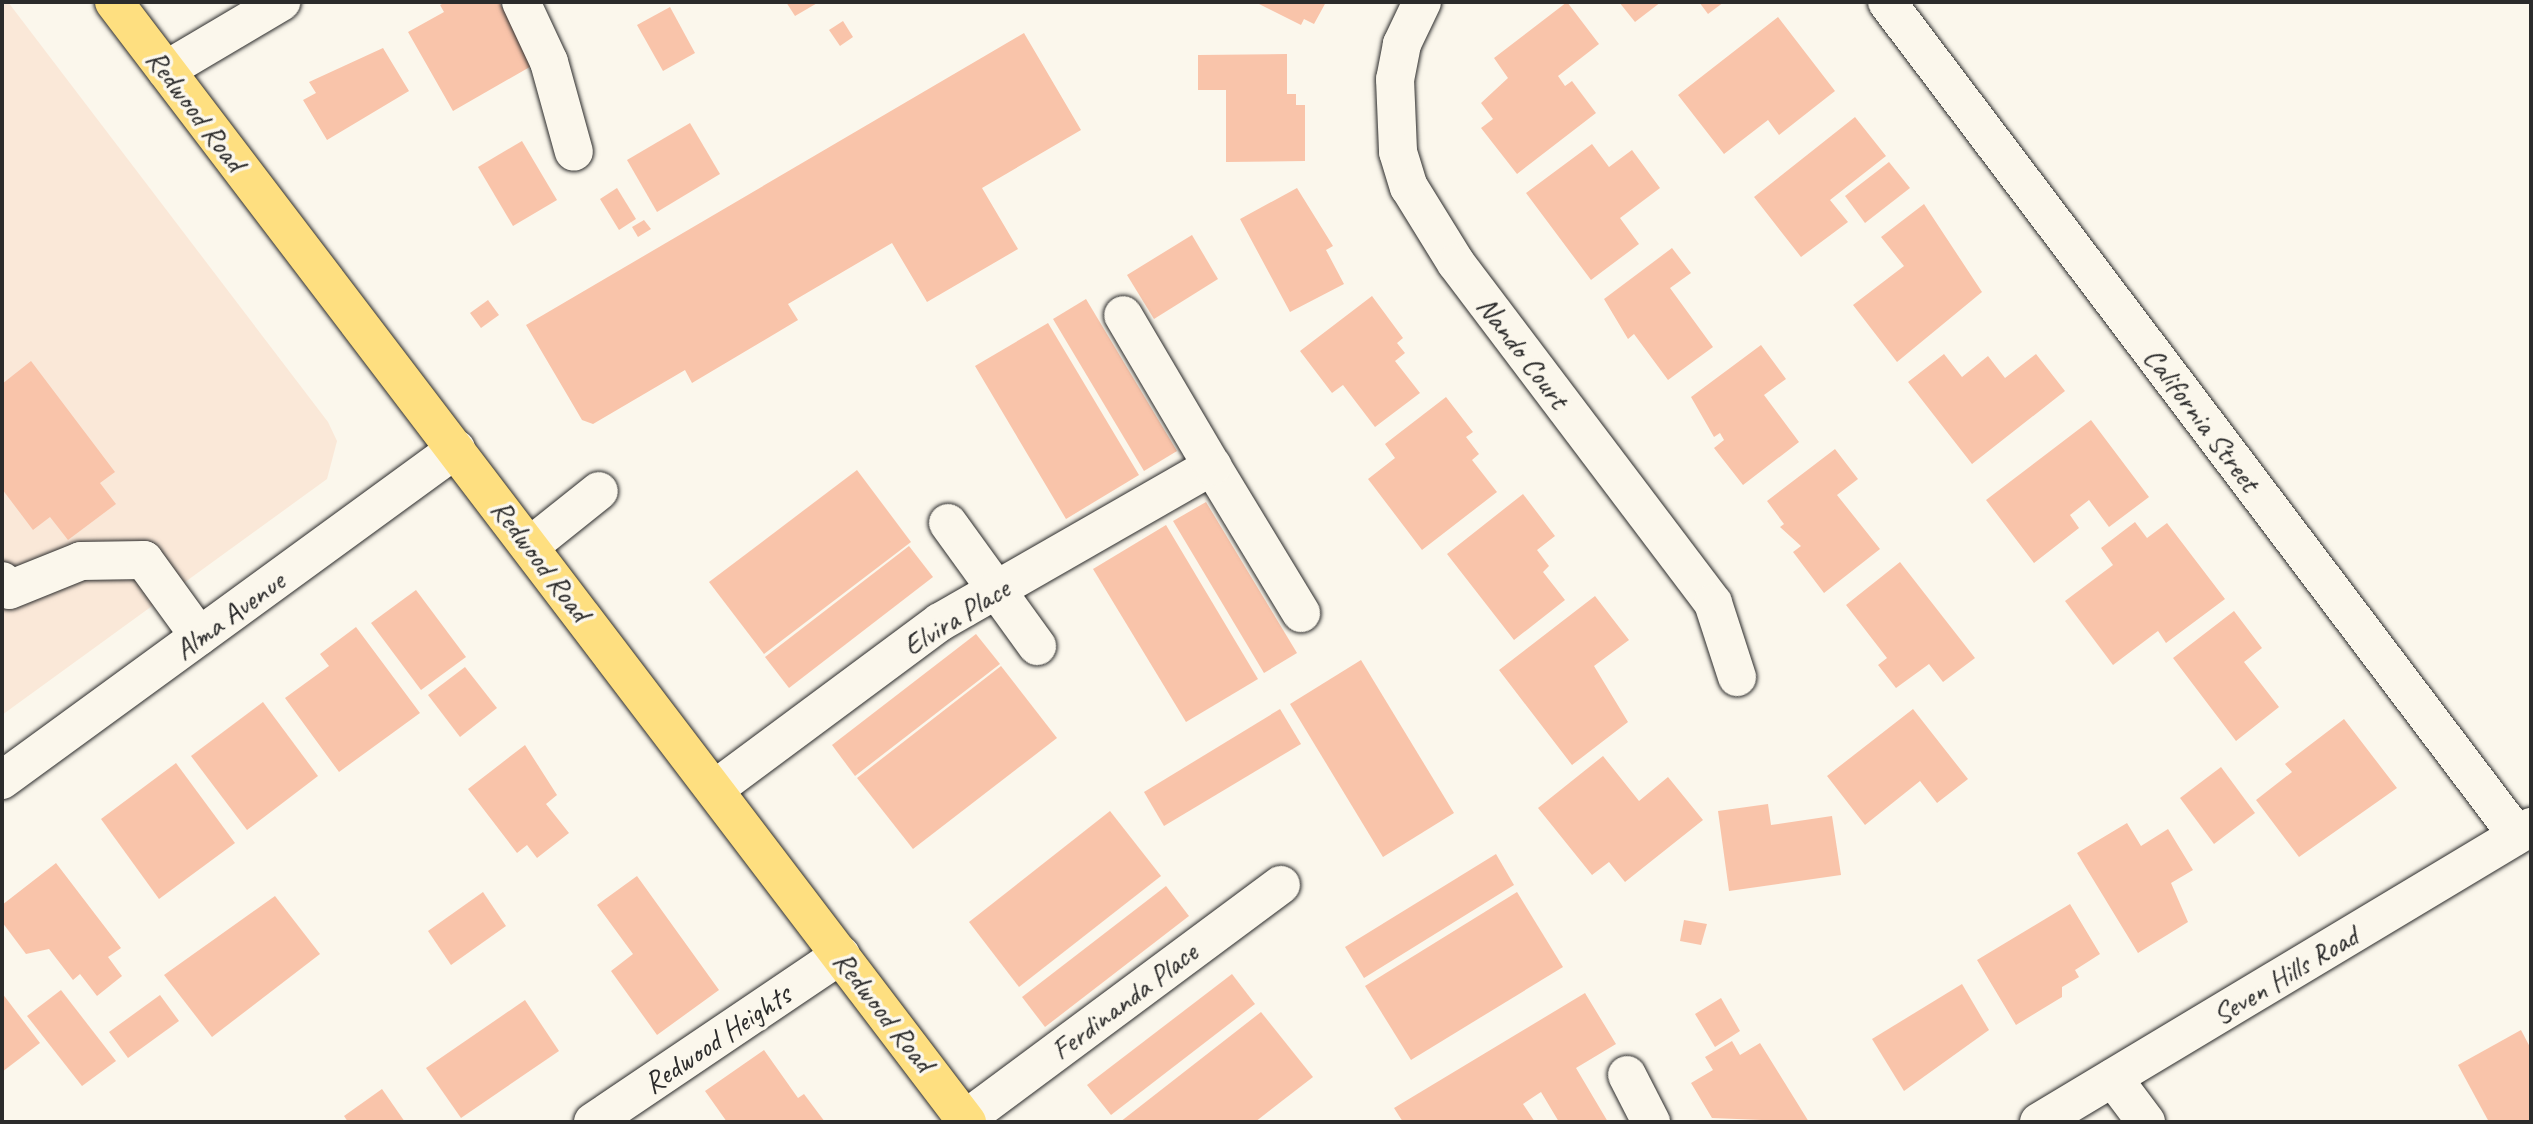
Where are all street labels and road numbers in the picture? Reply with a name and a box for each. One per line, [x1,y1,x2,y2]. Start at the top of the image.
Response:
street label: Redwood Road [139,42,253,178]
street label: Nando Court [1469,289,1577,415]
street label: California Street [2136,340,2268,498]
street label: Redwood Road [484,492,598,628]
street label: Alma Avenue [167,563,291,667]
street label: Elvira Place [896,570,1016,664]
street label: Seven Hills Road [2205,917,2365,1033]
street label: Ferdinanda Place [1043,934,1205,1068]
street label: Redwood Road [826,943,942,1079]
street label: Redwood Heights [637,977,797,1101]

